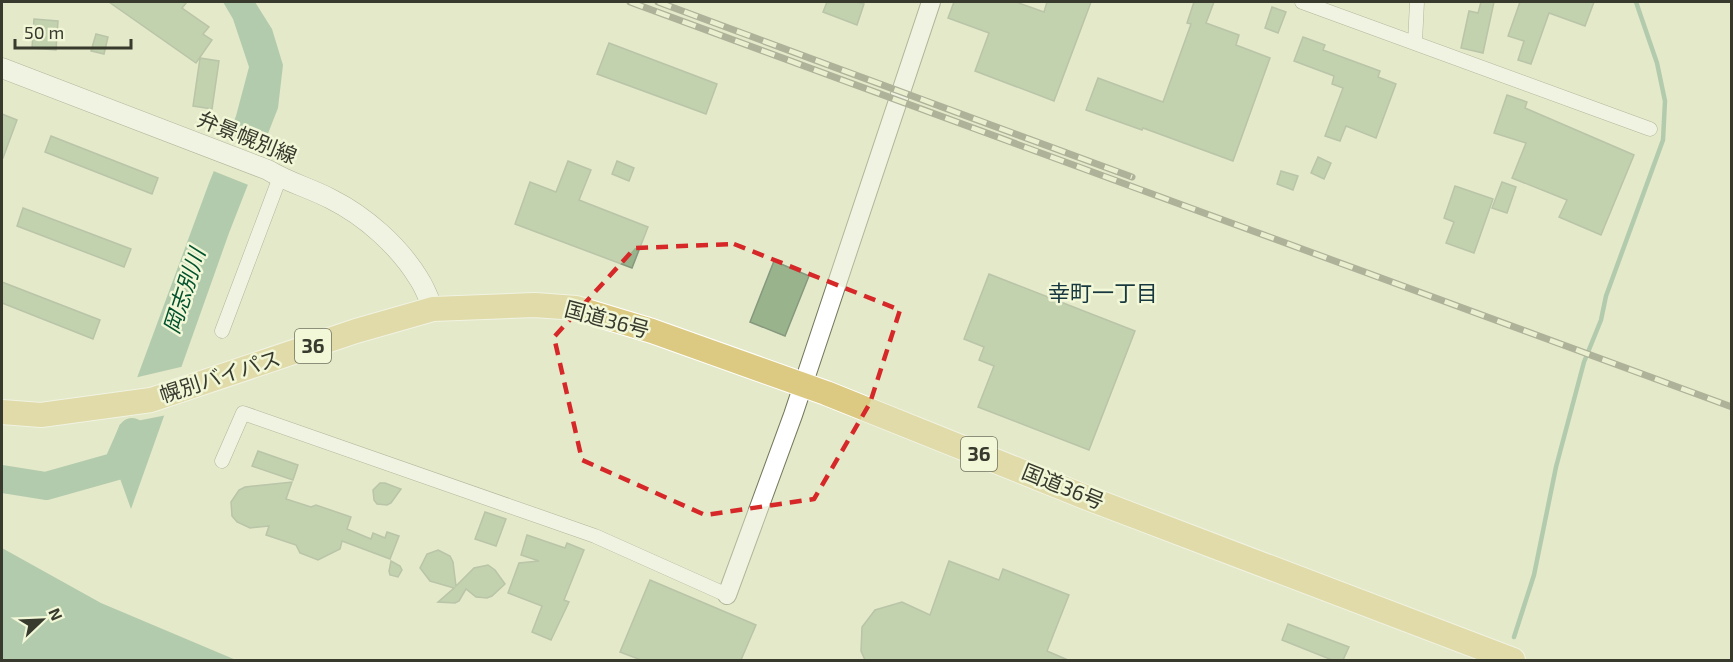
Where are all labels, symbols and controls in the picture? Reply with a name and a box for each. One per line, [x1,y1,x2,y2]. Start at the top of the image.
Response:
scale bar [15,12,130,50]
text: 50 m [24,21,64,43]
street label: 弁景幌別線 [194,105,301,168]
water label: 岡志別川 [157,243,210,337]
district label: 幸町一丁目 [1048,279,1158,305]
street label: 国道36号 [562,295,652,342]
road number: 36 [295,329,331,363]
street label: 幌別バイパス [156,344,283,407]
road number: 36 [961,437,997,471]
street label: 国道36号 [1019,458,1108,513]
north arrow [12,590,72,650]
text: N [45,605,67,623]

